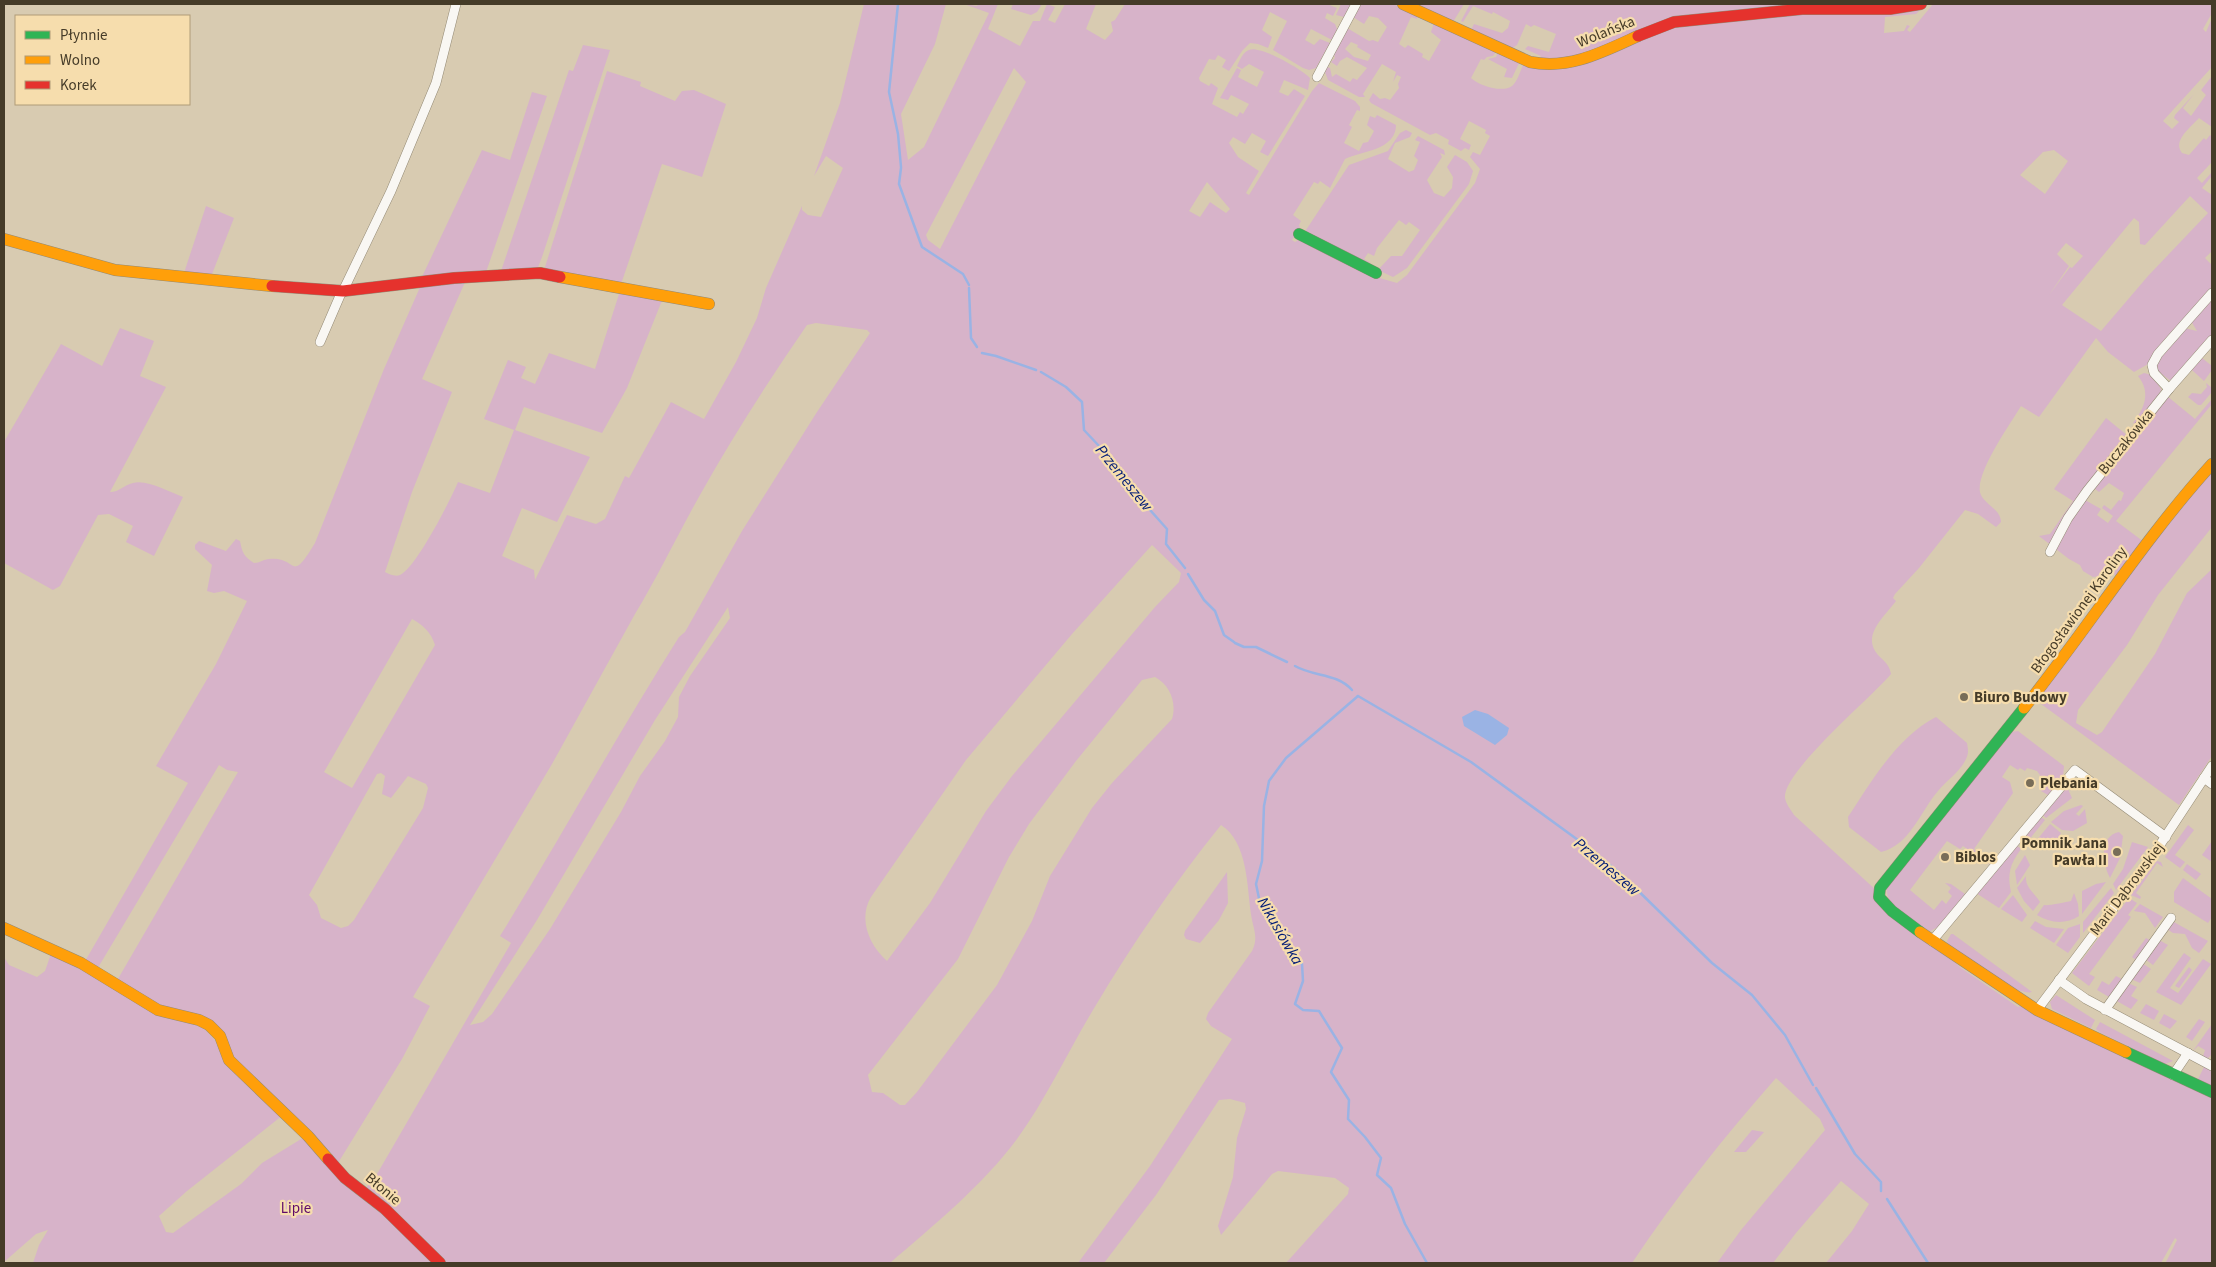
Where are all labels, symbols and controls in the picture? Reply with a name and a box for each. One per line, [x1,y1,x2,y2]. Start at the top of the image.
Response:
street label: Wolańska [1574,11,1638,53]
legend [15,15,190,105]
text: Płynnie [60,25,108,46]
text: Wolno [60,50,100,71]
text: Korek [60,75,97,96]
street label: Buczakówka [2093,405,2159,479]
water label: Przemeszew [1090,440,1158,517]
street label: Błogosławionej Karoliny [2026,542,2132,678]
place label: Biuro Budowy [1974,687,2067,708]
marker: Biuro Budowy [1958,691,1970,703]
place label: Plebania [2040,773,2098,794]
marker: Plebania [2024,777,2036,789]
water label: Przemeszew [1569,833,1645,902]
place label: Pomnik Jana Pawła II [2021,833,2107,871]
street label: Marii Dąbrowskiej [2085,838,2169,940]
marker: Pomnik Jana Pawła II [2111,846,2123,858]
place label: Biblos [1955,847,1996,868]
marker: Biblos [1939,851,1951,863]
water label: Nikusiówka [1252,893,1309,969]
street label: Błonie [361,1168,405,1210]
park label: Lipie [281,1198,311,1219]

